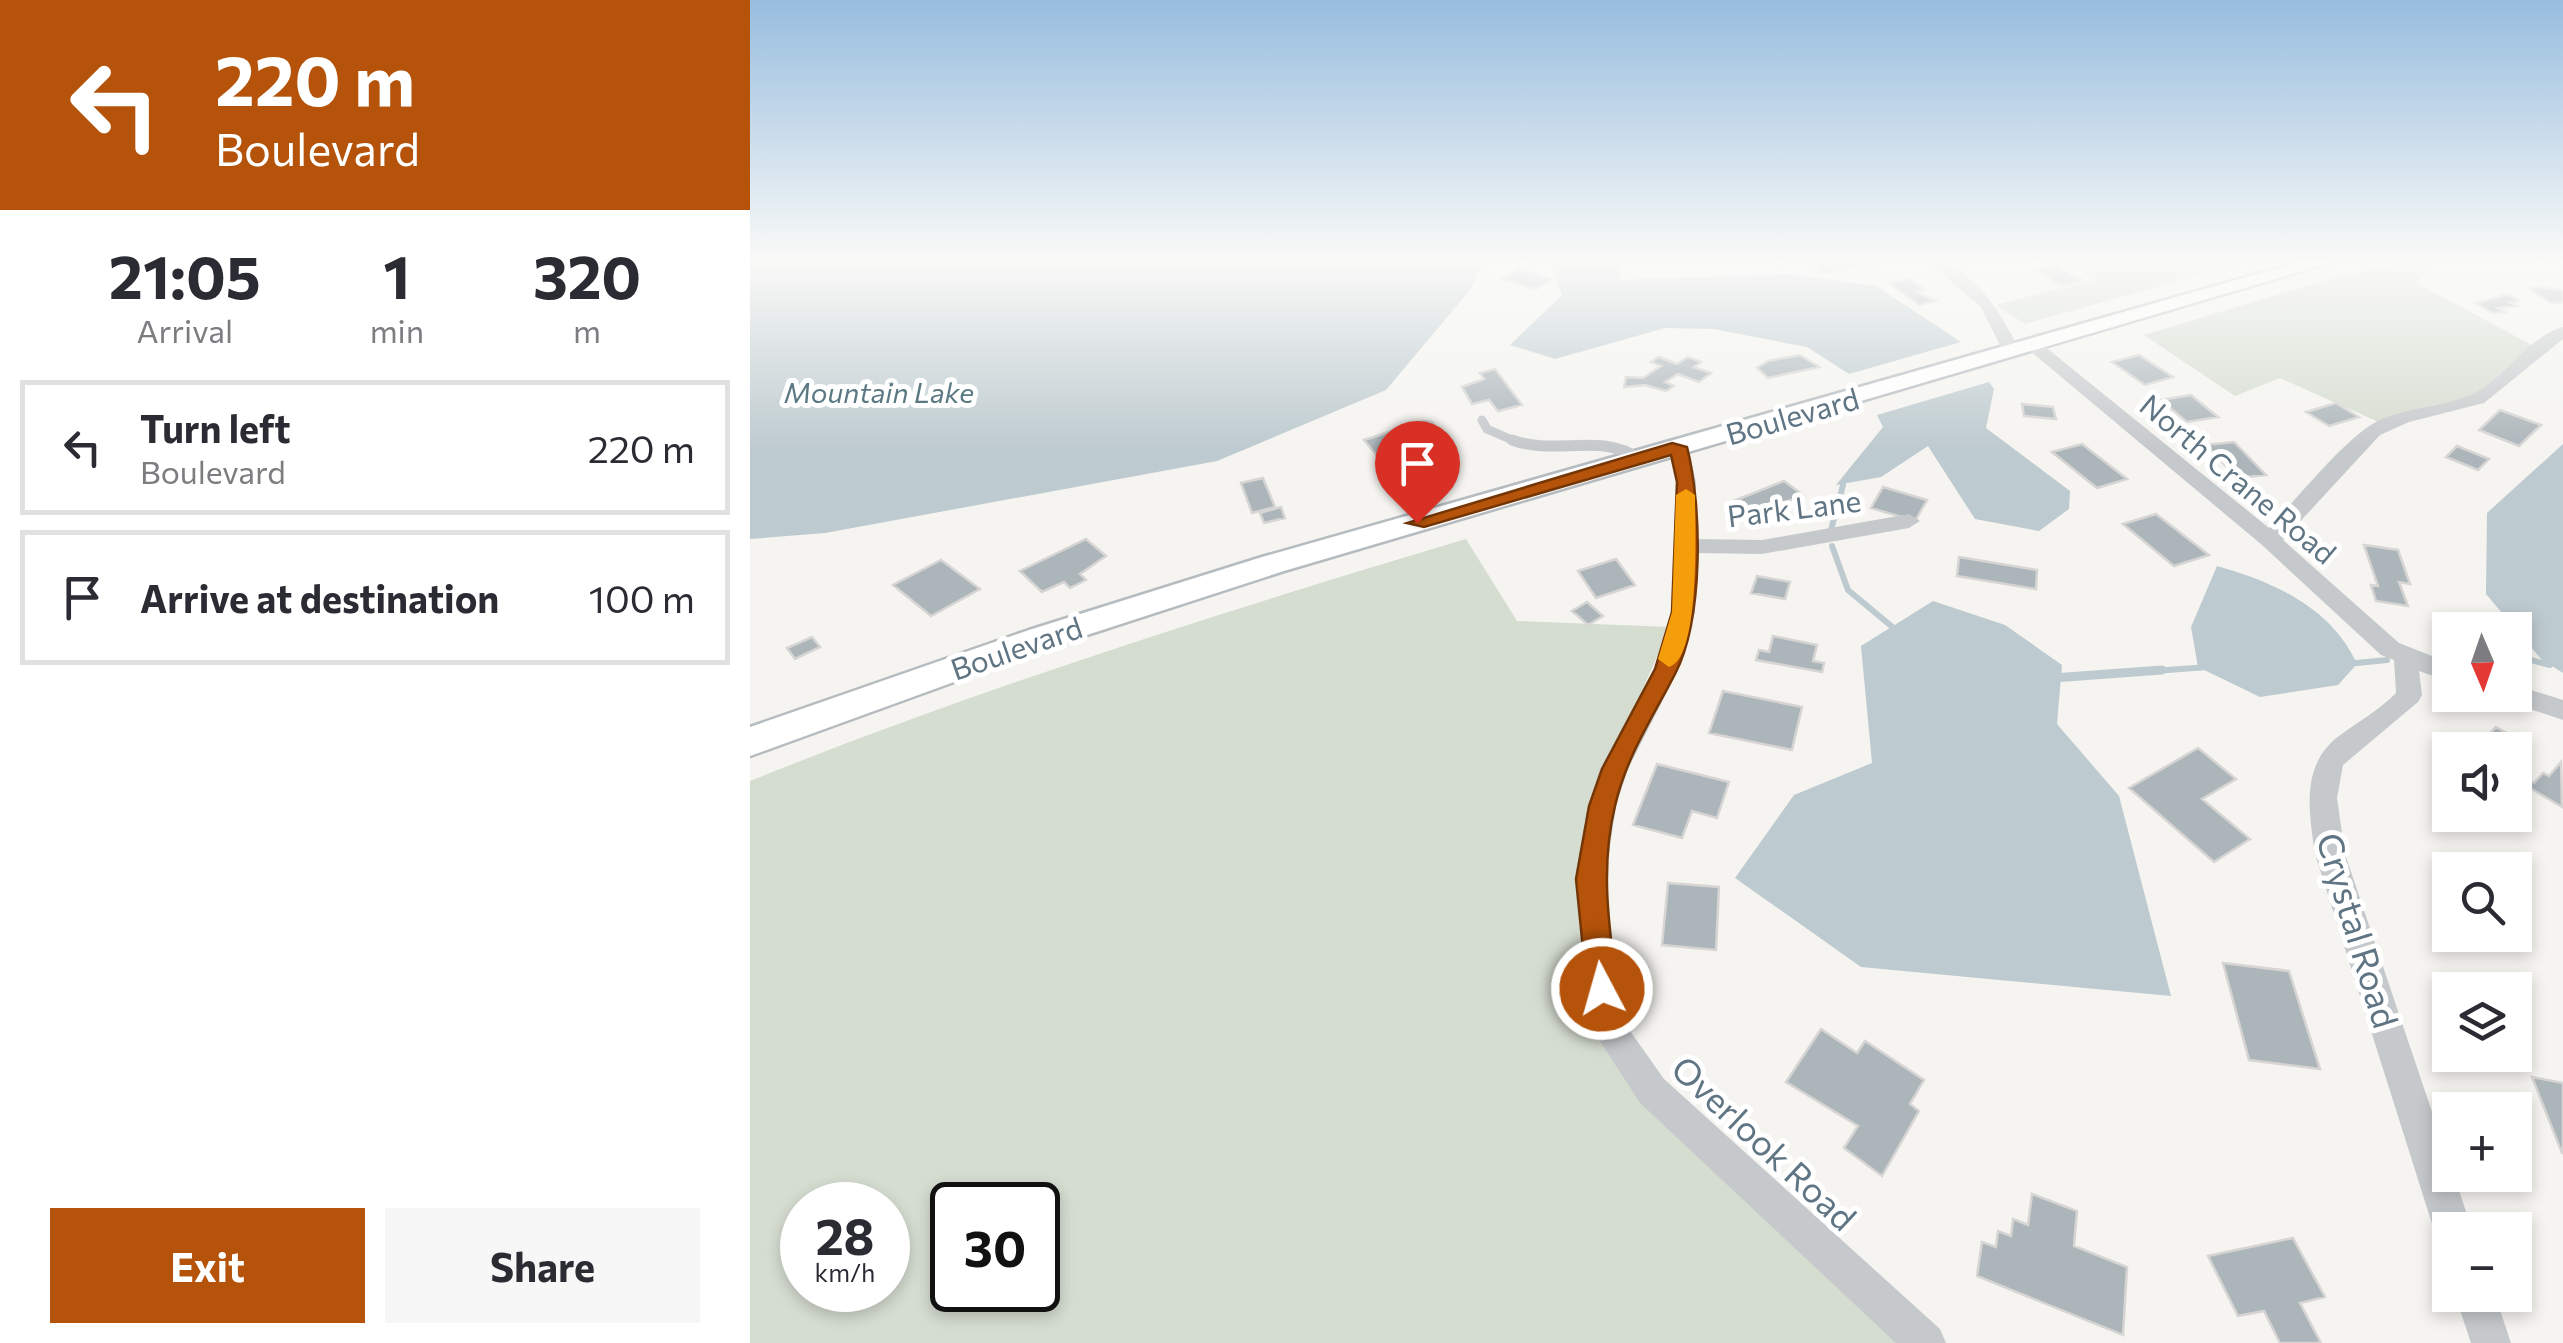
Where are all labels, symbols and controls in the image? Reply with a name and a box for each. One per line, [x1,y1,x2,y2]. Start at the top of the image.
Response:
text: 220 m [215,35,415,120]
icon: left [50,40,180,170]
text: Boulevard [215,120,420,175]
text: 21:05 [109,238,261,311]
text: 1 [383,238,410,311]
text: 320 [533,238,641,311]
text: Arrival [136,310,233,350]
text: min [370,310,424,350]
text: m [573,310,601,350]
water label: Mountain Lake [784,375,974,409]
street label: Boulevard [1721,378,1863,452]
street label: North Crane Road [2133,385,2345,571]
text: Turn left [140,404,291,451]
icon: left [55,420,110,475]
pin [1375,421,1460,524]
text: 220 m [588,424,695,471]
icon: arrive [1390,436,1445,491]
text: Boulevard [140,451,286,491]
street label: Park Lane [1725,480,1863,534]
icon: arrive [55,570,110,625]
text: Arrive at destination [140,574,499,621]
text: 100 m [589,574,695,621]
street label: Boulevard [945,607,1087,687]
north arrow [2432,612,2532,712]
map controls [2432,612,2532,1312]
button: sound [2432,732,2532,832]
street label: Crystal Road [2309,827,2409,1033]
button: search [2432,852,2532,952]
position arrow [1550,937,1654,1041]
button: layers [2432,972,2532,1072]
street label: Overlook Road [1664,1046,1866,1238]
button: + [2432,1092,2532,1192]
speed limit sign: 30 [930,1182,1060,1312]
text: 28 [815,1204,875,1265]
button: Exit [50,1208,365,1323]
button: Share [385,1208,700,1323]
button: − [2432,1212,2532,1312]
text: km/h [815,1257,875,1287]

